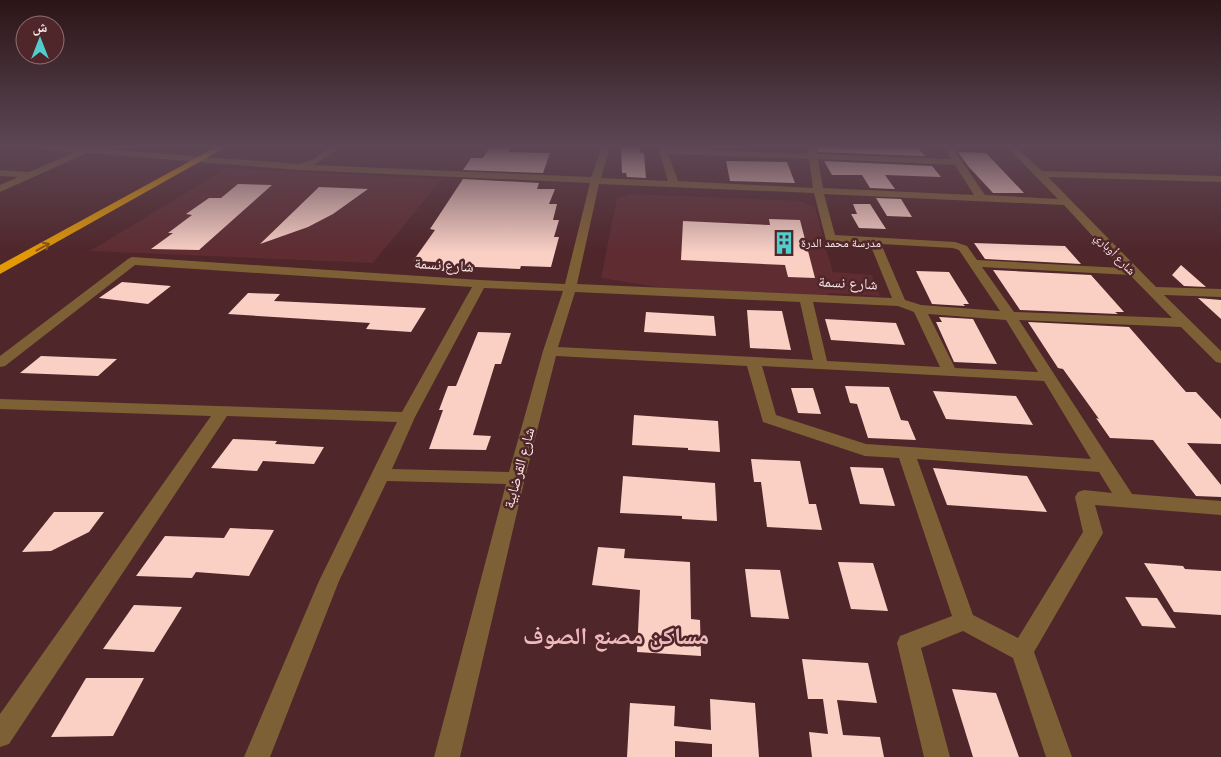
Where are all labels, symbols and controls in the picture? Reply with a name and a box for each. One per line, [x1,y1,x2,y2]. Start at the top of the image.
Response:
north arrow [15,15,65,65]
text: ش [33,19,48,36]
building icon: مدرسة محمد الدرة [771,230,797,256]
street label: شارع أوباري [1089,230,1138,280]
place label: مدرسة محمد الدرة [801,236,881,250]
one-way arrow [35,242,50,252]
street label: شارع نسمة [414,254,474,277]
street label: شارع نسمة [818,272,878,295]
street label: شارع القرضابية [500,426,539,511]
district label: مساكن مصنع الصوف [523,621,709,652]

